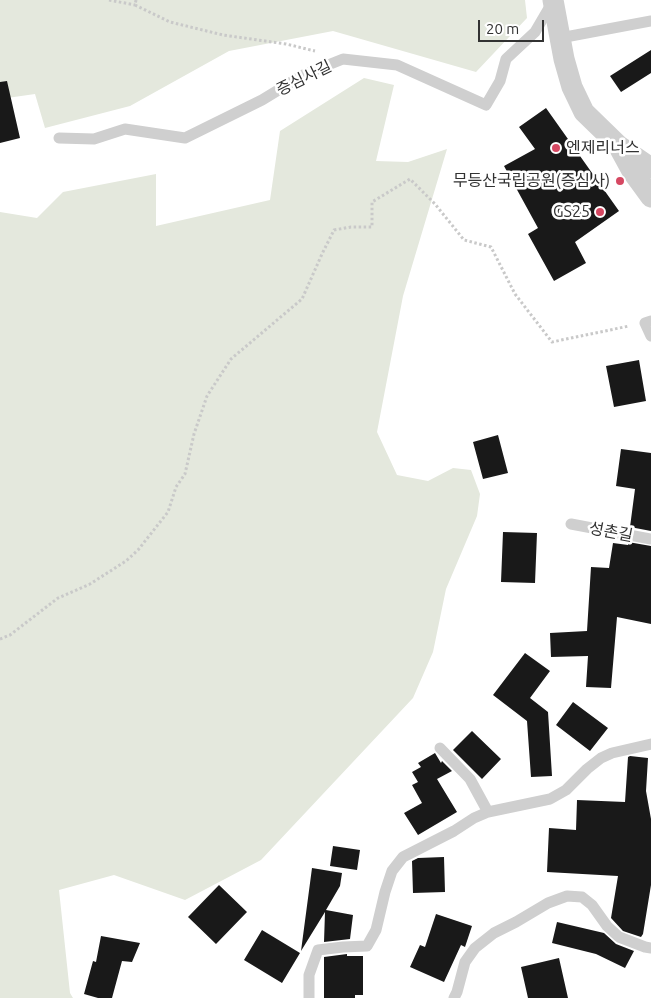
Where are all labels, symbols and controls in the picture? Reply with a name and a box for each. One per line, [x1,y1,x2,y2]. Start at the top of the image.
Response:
scale bar [481,10,547,42]
text: 20 m [486,20,519,37]
street label: 증심사길 [273,56,335,100]
place label: 엔제리너스 [566,138,640,158]
marker: 엔제리너스 [550,142,562,154]
place label: 무등산국립공원(증심사) [453,171,610,191]
marker: 무등산국립공원(증심사) [614,175,626,187]
place label: GS25 [553,202,590,222]
marker: GS25 [594,206,606,218]
street label: 성촌길 [587,518,635,546]

